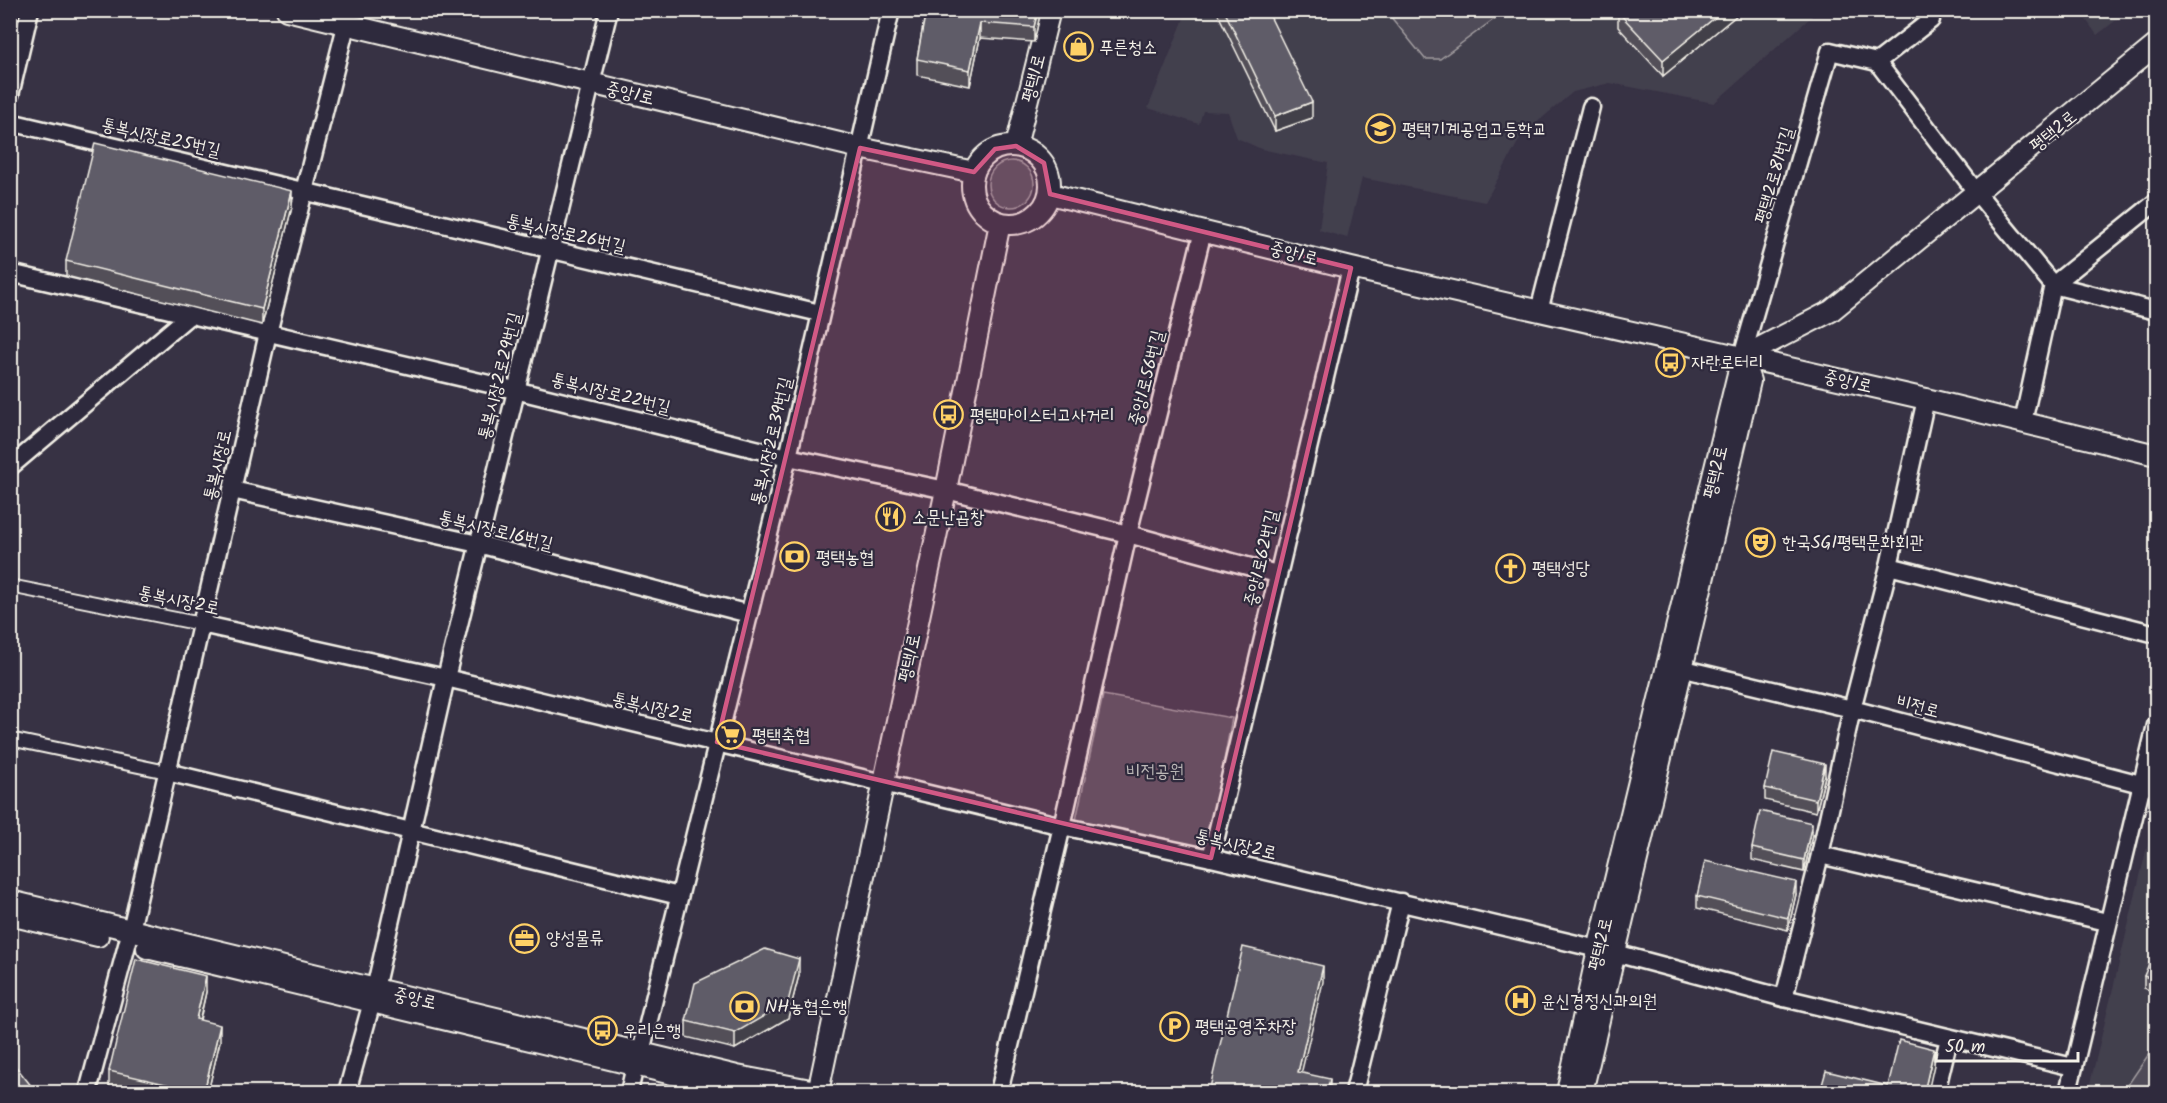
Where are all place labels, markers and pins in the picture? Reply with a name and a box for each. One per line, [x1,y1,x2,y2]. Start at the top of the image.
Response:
shop icon: 푸른청소 [1062,31,1094,63]
place label: 푸른청소 [1099,34,1157,63]
school or university icon: 평택기계공업고등학교 [1365,113,1397,145]
place label: 평택기계공업고등학교 [1402,116,1547,145]
bus stop icon: 자란로터리 [1654,346,1686,378]
place label: 자란로터리 [1691,349,1763,378]
bus stop icon: 평택마이스터고사거리 [933,399,965,431]
place label: 평택마이스터고사거리 [970,402,1115,431]
restaurant icon: 소문난곱창 [875,501,907,533]
place label: 소문난곱창 [912,504,985,533]
theatre icon: 한국SGI평택문화회관 [1745,526,1777,558]
place label: 한국SGI평택문화회관 [1782,529,1924,558]
bank icon: 평택농협 [779,541,811,573]
place label: 평택농협 [816,544,874,573]
church icon: 평택성당 [1495,552,1527,584]
place label: 평택성당 [1532,555,1590,584]
supermarket icon: 평택축협 [715,719,747,751]
place label: 평택축협 [752,722,810,751]
office icon: 양성물류 [509,922,541,954]
place label: 양성물류 [546,925,604,954]
hospital icon: 윤신경정신과의원 [1504,985,1536,1017]
place label: 윤신경정신과의원 [1541,988,1657,1017]
bank icon: NH농협은행 [728,990,760,1022]
place label: NH농협은행 [765,993,847,1022]
parking icon: 평택공영주차장 [1158,1010,1190,1042]
place label: 평택공영주차장 [1195,1013,1296,1042]
bus stop icon: 우리은행 [586,1014,618,1046]
place label: 우리은행 [623,1017,681,1046]

